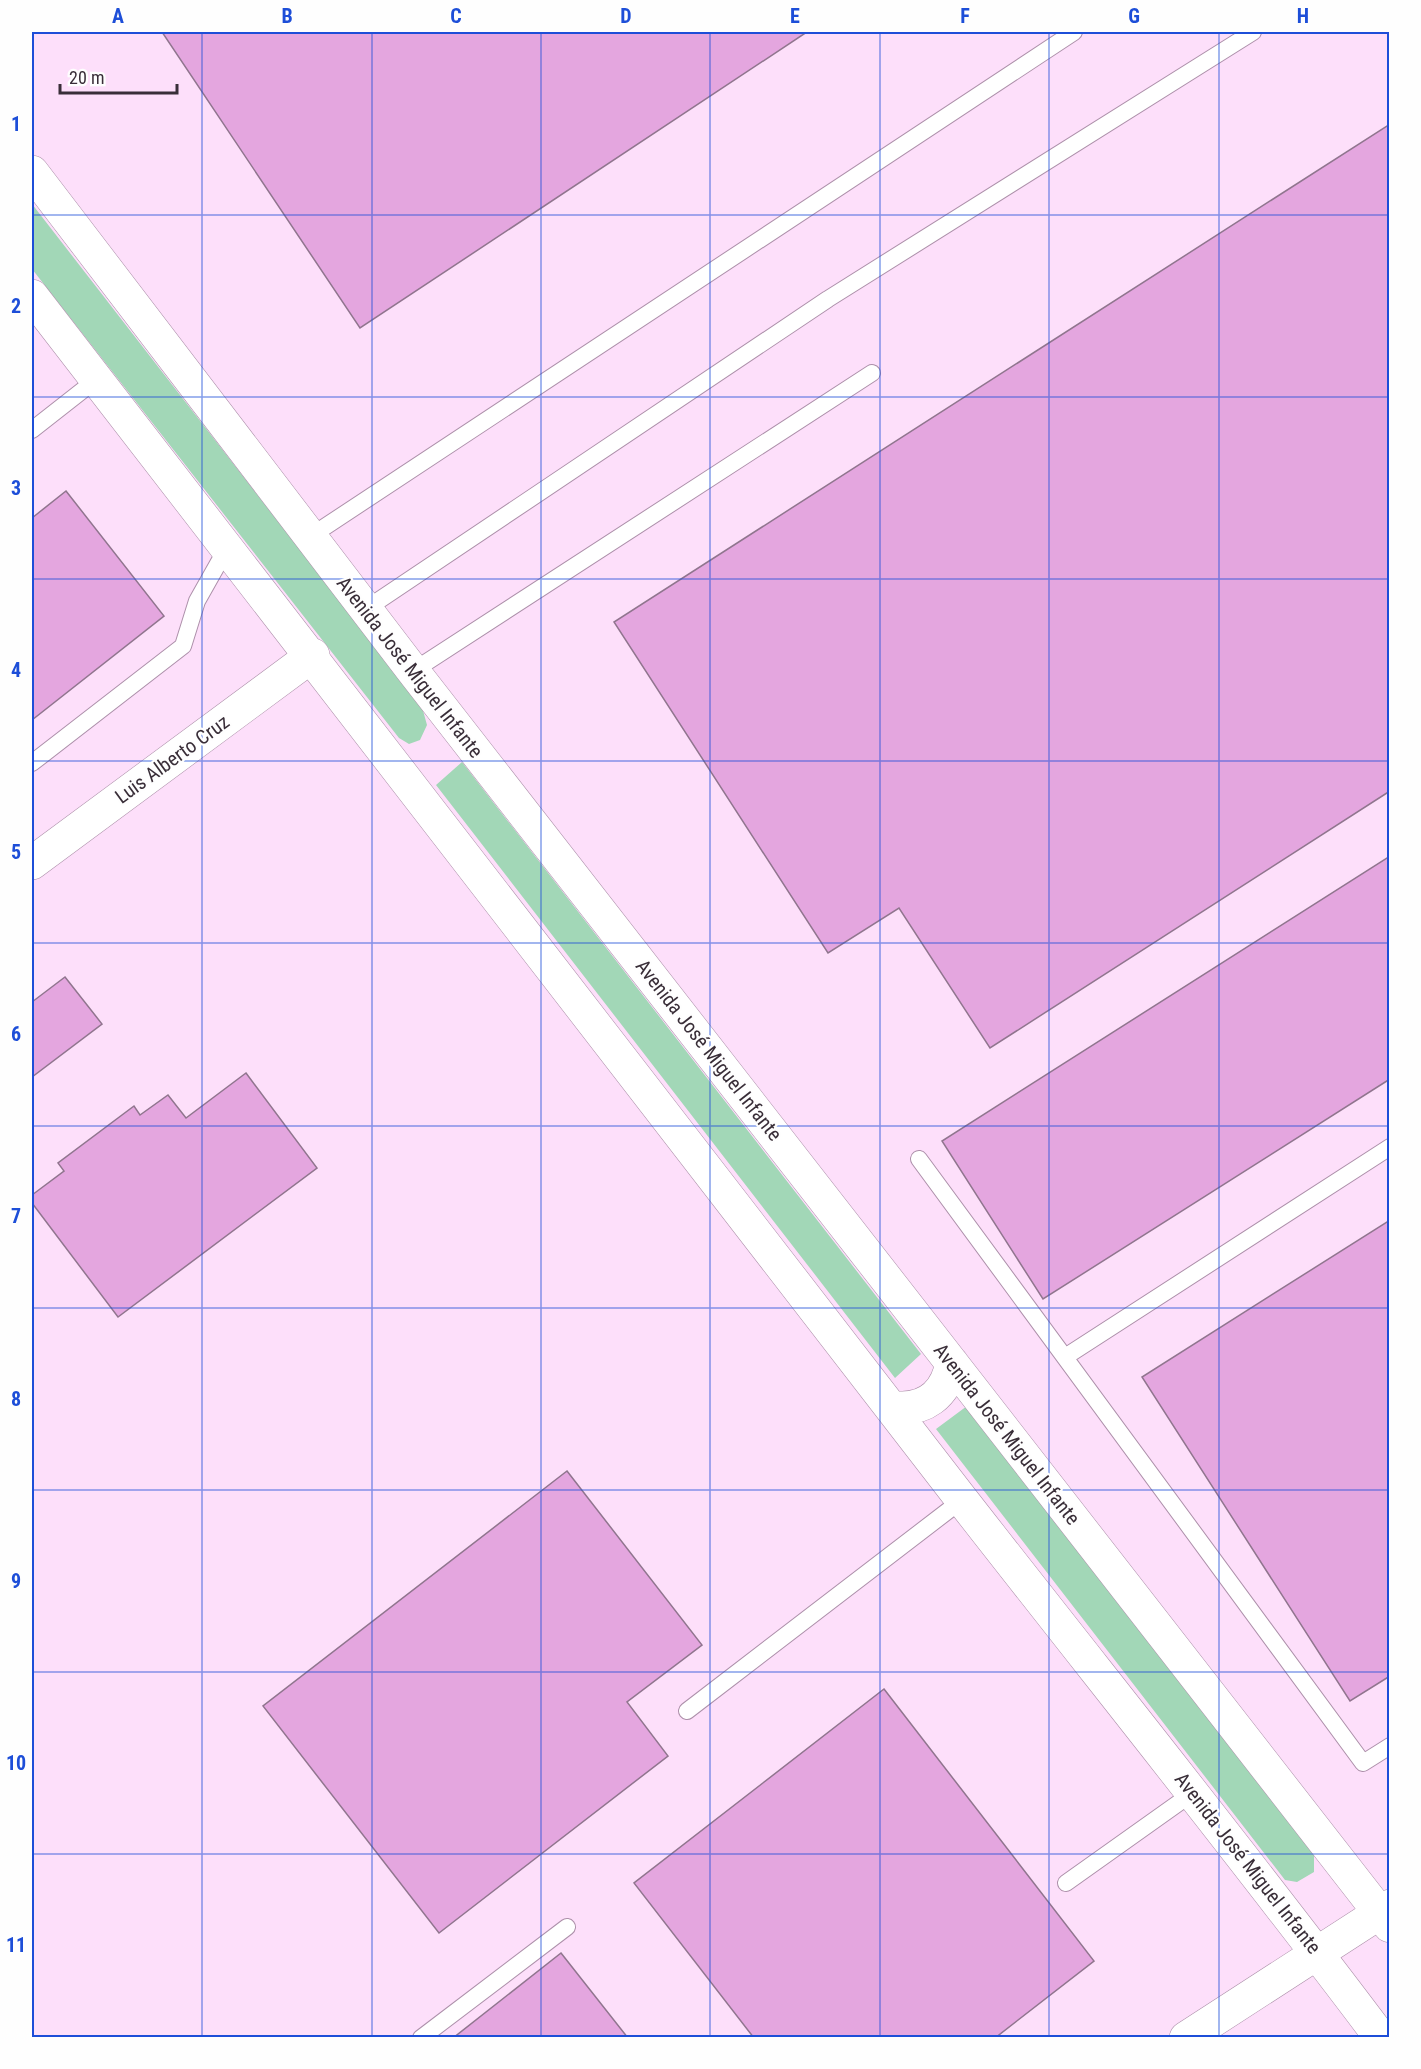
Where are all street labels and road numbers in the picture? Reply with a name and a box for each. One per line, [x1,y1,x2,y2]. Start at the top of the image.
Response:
street label: Avenida José Miguel Infante [332,572,488,762]
street label: Luis Alberto Cruz [110,710,234,808]
street label: Avenida José Miguel Infante [631,955,787,1145]
street label: Avenida José Miguel Infante [929,1339,1085,1529]
street label: Avenida José Miguel Infante [1170,1768,1326,1958]

